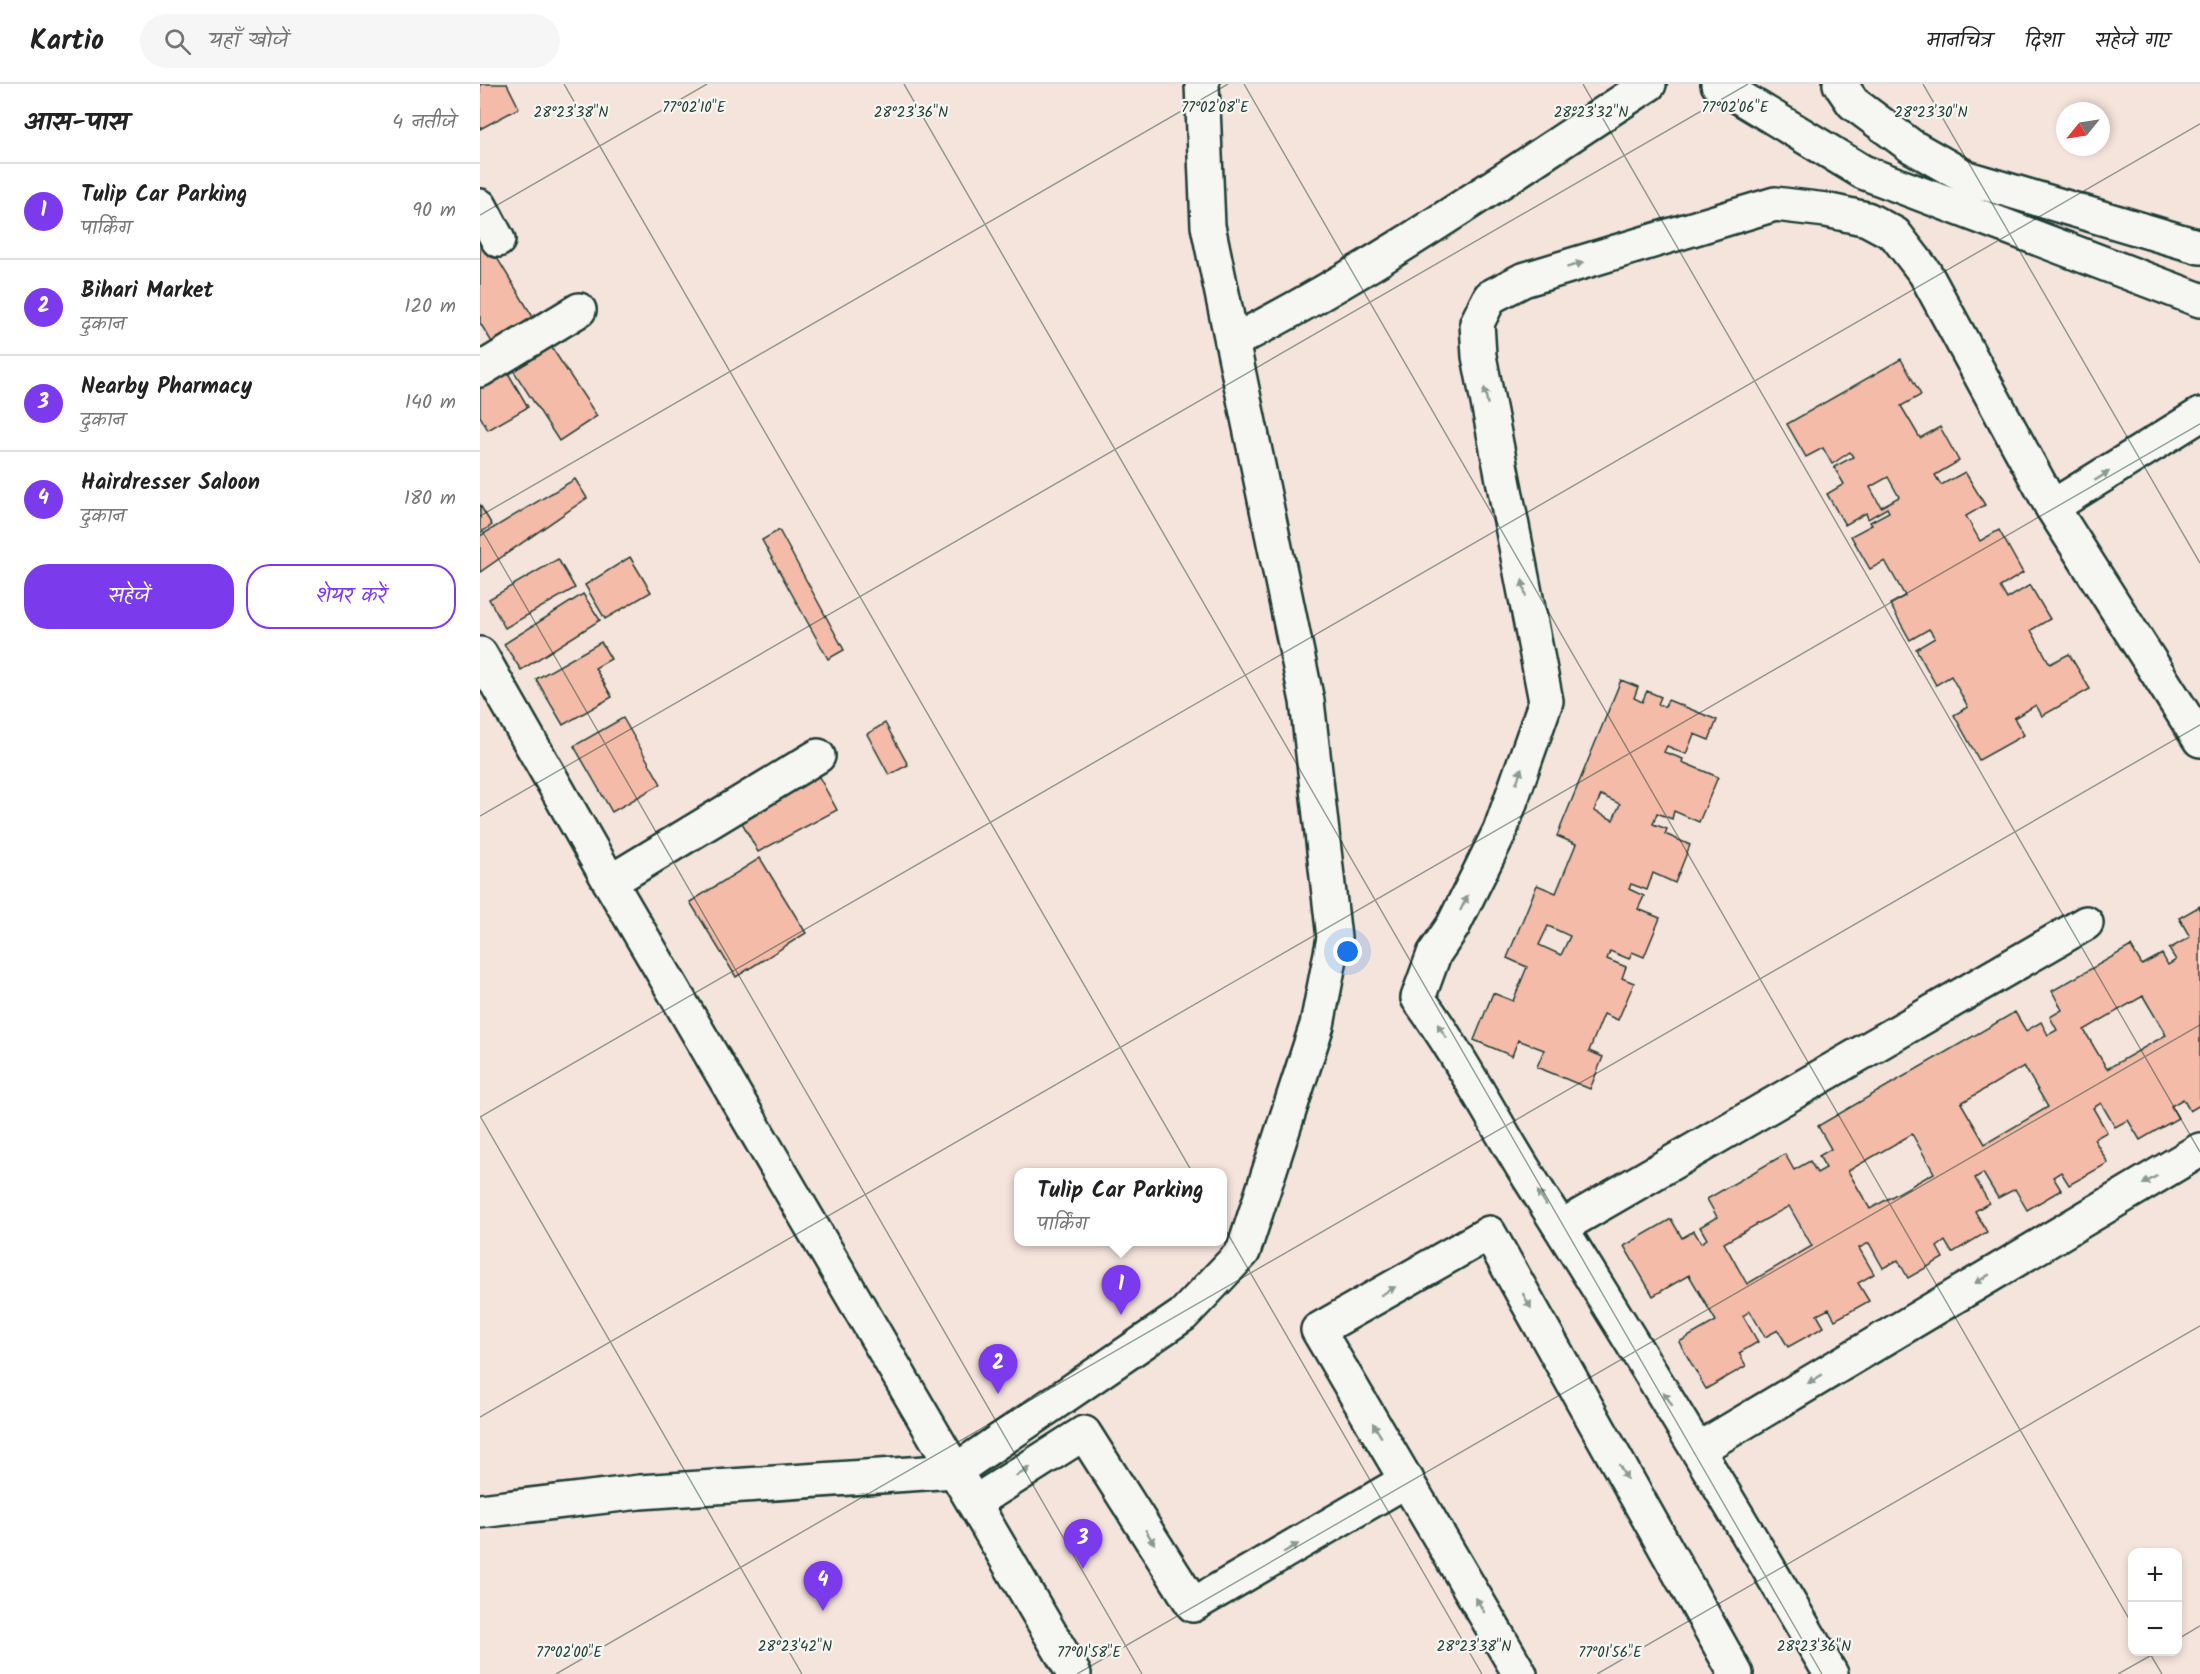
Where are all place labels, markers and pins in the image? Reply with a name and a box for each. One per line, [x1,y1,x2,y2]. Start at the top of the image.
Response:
pin: 1 [1102,1266,1140,1315]
pin: 2 [978,1344,1018,1394]
pin: 3 [1064,1520,1102,1569]
pin: 4 [804,1562,842,1611]

